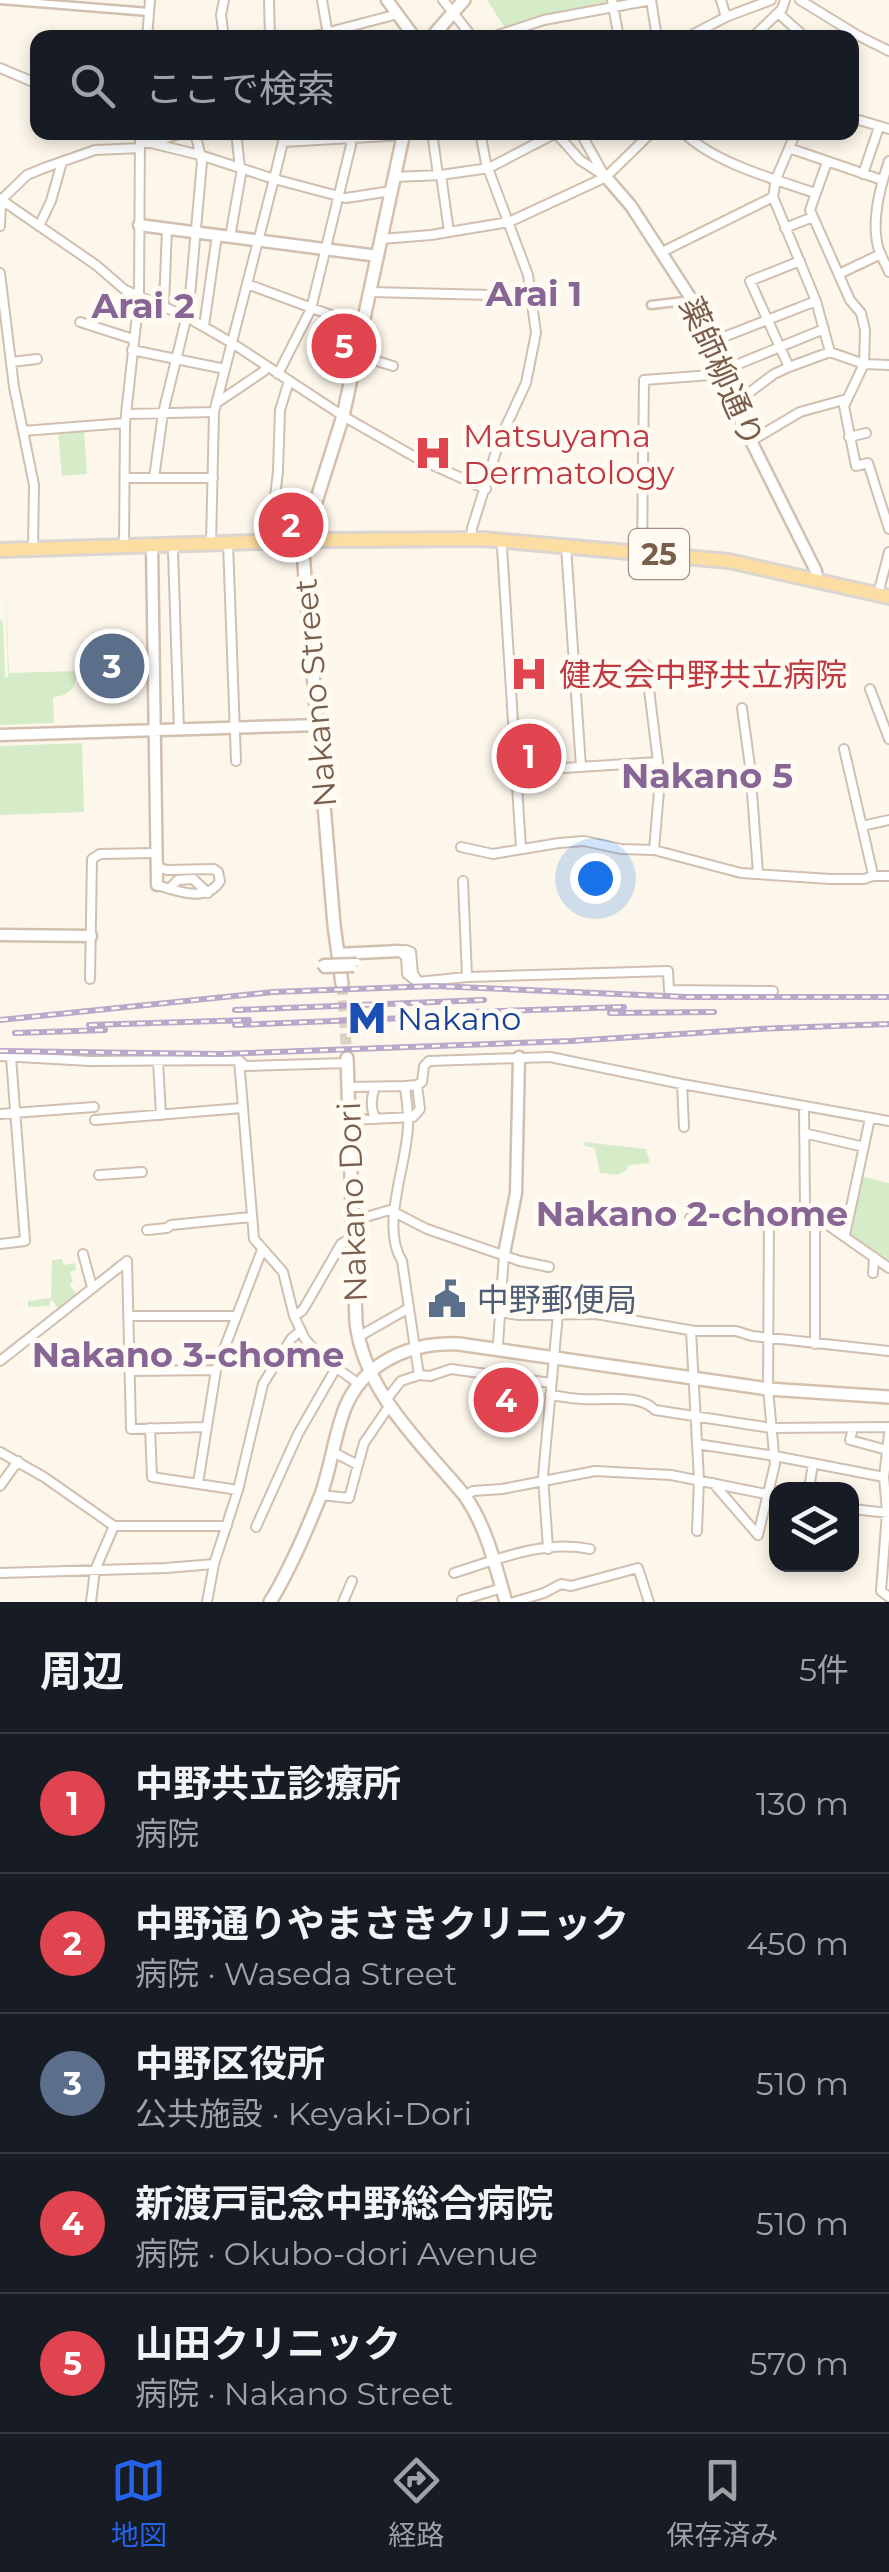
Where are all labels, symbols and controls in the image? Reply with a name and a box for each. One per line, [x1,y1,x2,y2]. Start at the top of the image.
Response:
search box [30,30,859,140]
icon: search [65,58,120,113]
text: ここで検索 [145,65,335,112]
district label: Arai 1 [485,272,582,315]
district label: Arai 2 [90,284,195,327]
street label: 薬師柳通り [672,291,772,453]
pin: 5 [312,308,376,384]
place label: Matsuyama Dermatology [463,416,675,492]
hospital icon: Matsuyama Dermatology [412,432,454,474]
pin: 2 [258,488,324,562]
road number: 25 [629,529,689,579]
street label: Nakano Street [286,577,344,809]
pin: 3 [80,628,144,704]
hospital icon: 健友会中野共立病院 [508,653,550,695]
place label: 健友会中野共立病院 [559,655,847,694]
pin: 1 [496,718,562,794]
district label: Nakano 5 [621,754,793,797]
your location [570,853,621,904]
metro station icon: Nakano [346,997,388,1039]
place label: Nakano [397,999,521,1038]
street label: Nakano Dori [329,1101,375,1303]
district label: Nakano 2-chome [536,1192,848,1235]
public building icon: 中野郵便局 [426,1278,468,1320]
place label: 中野郵便局 [477,1280,637,1319]
district label: Nakano 3-chome [32,1333,344,1376]
pin: 4 [474,1362,538,1438]
map controls [769,1482,859,1572]
button: layers [769,1482,859,1572]
text: 周辺 [40,1645,124,1697]
text: 5件 [799,1650,849,1689]
text: 中野共立診療所 [135,1760,401,1807]
text: 1 [66,1784,79,1823]
text: 130 m [756,1784,849,1823]
text: 病院 [135,1814,199,1853]
text: 中野通りやまさきクリニック [135,1900,629,1947]
text: 2 [63,1924,82,1963]
text: 450 m [746,1924,849,1963]
text: 病院 · Waseda Street [135,1954,457,1993]
text: 中野区役所 [135,2040,325,2087]
text: 3 [63,2064,82,2103]
text: 510 m [756,2064,849,2103]
text: 公共施設 · Keyaki-Dori [135,2094,472,2133]
text: 新渡戸記念中野総合病院 [135,2180,553,2227]
text: 4 [61,2204,84,2243]
text: 510 m [756,2204,849,2243]
text: 病院 · Okubo-dori Avenue [135,2234,538,2273]
text: 山田クリニック [135,2320,401,2367]
text: 5 [63,2344,82,2383]
text: 570 m [750,2344,849,2383]
text: 病院 · Nakano Street [135,2374,453,2413]
tab: 地図 [111,2453,167,2553]
tab: 経路 [388,2453,444,2553]
tab: 保存済み [666,2453,778,2553]

